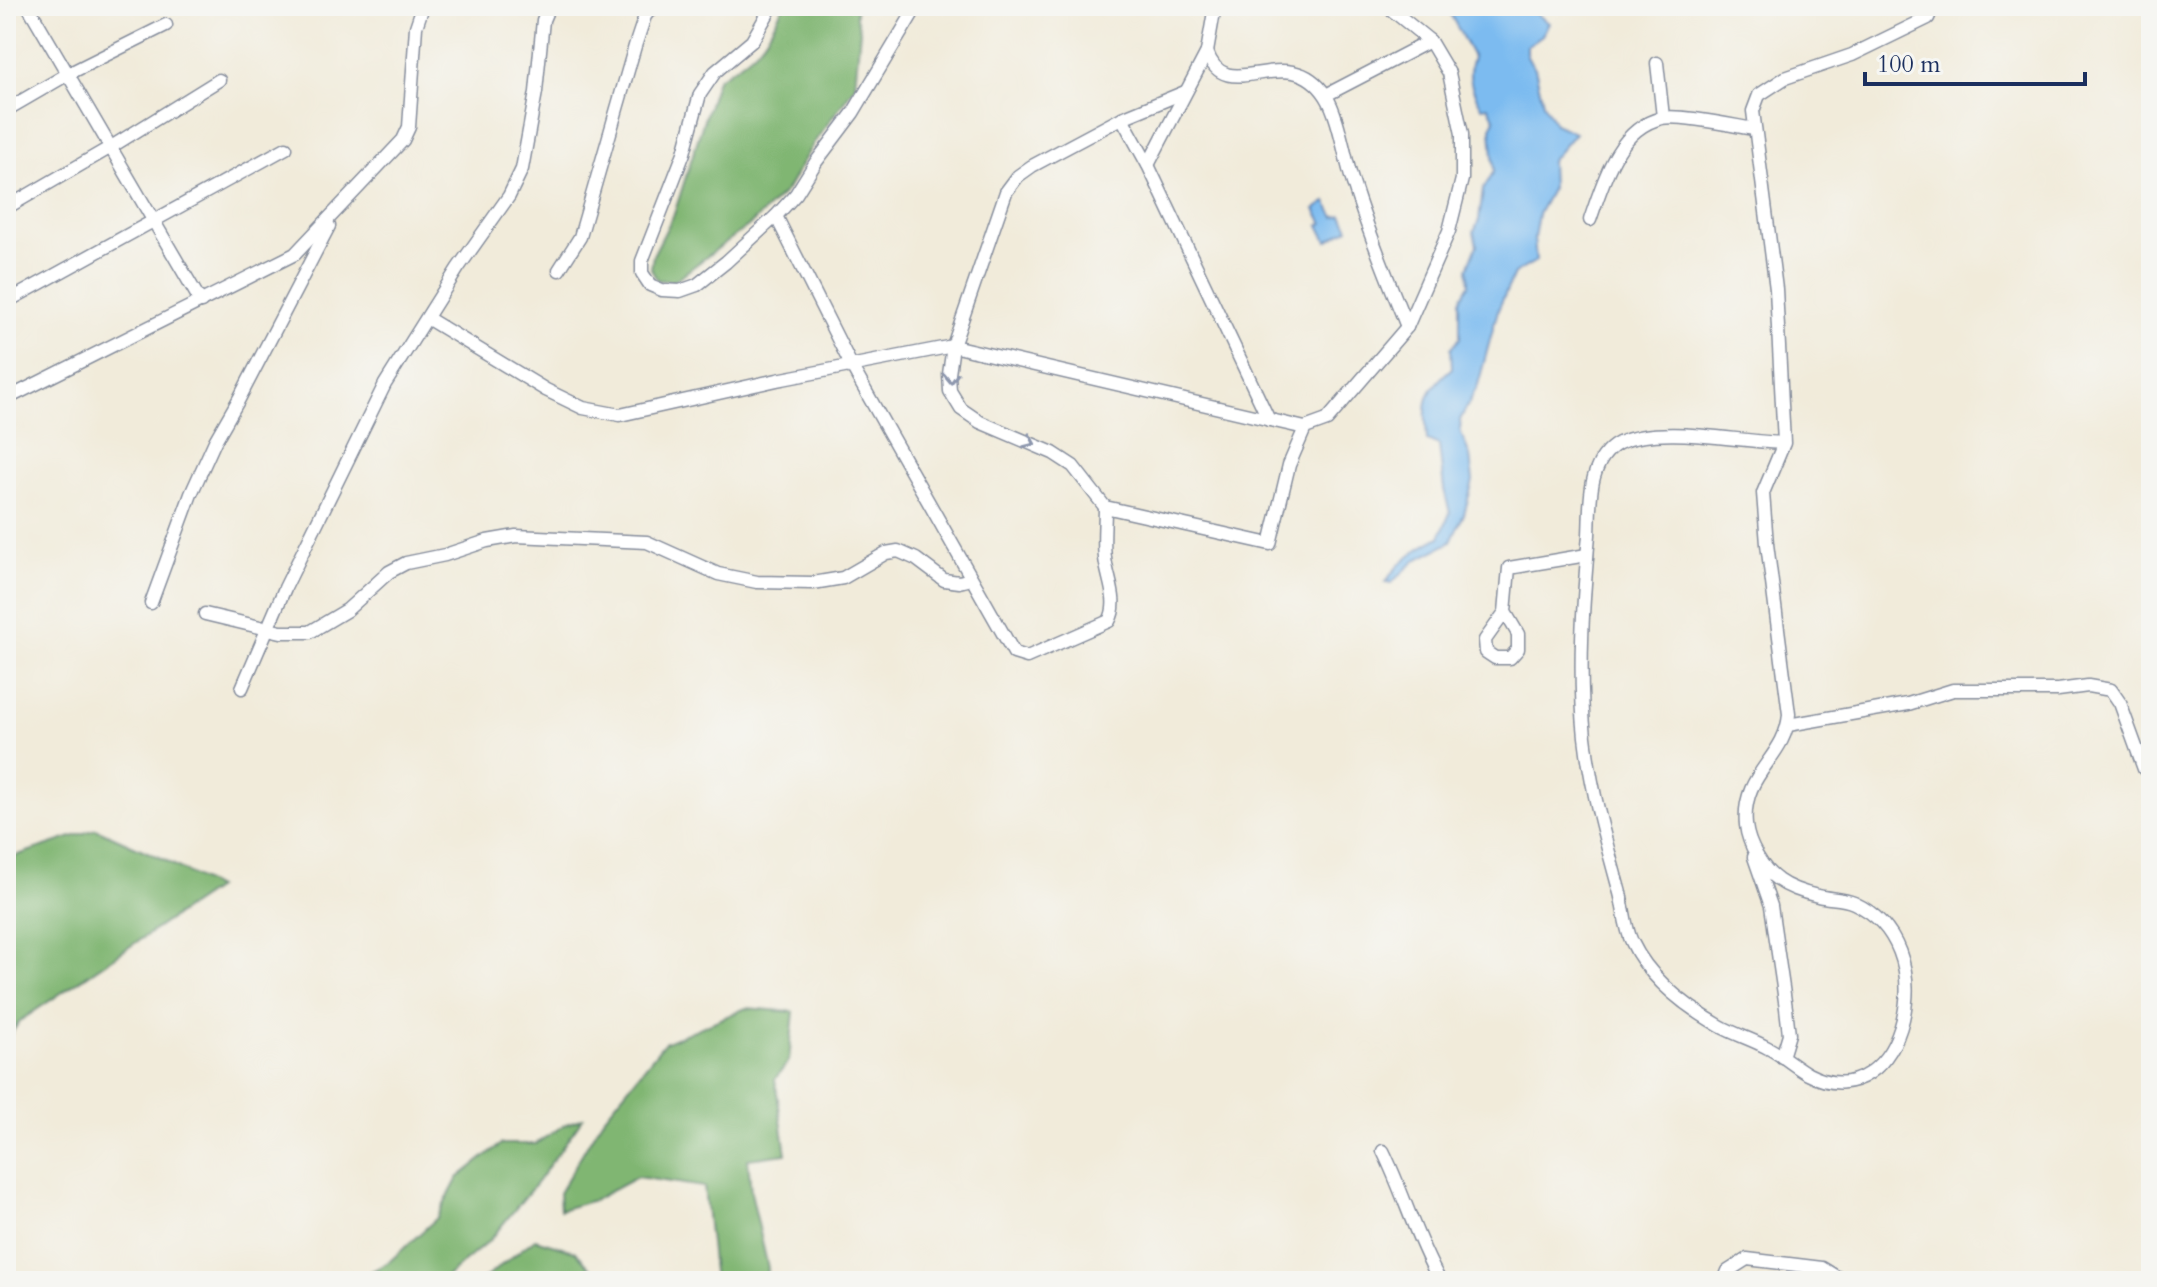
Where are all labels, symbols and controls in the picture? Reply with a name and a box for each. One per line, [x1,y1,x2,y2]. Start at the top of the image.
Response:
scale bar [1865,36,2085,86]
text: 100 m [1877,48,1941,81]
one-way arrow [942,373,959,385]
one-way arrow [1022,433,1037,449]

